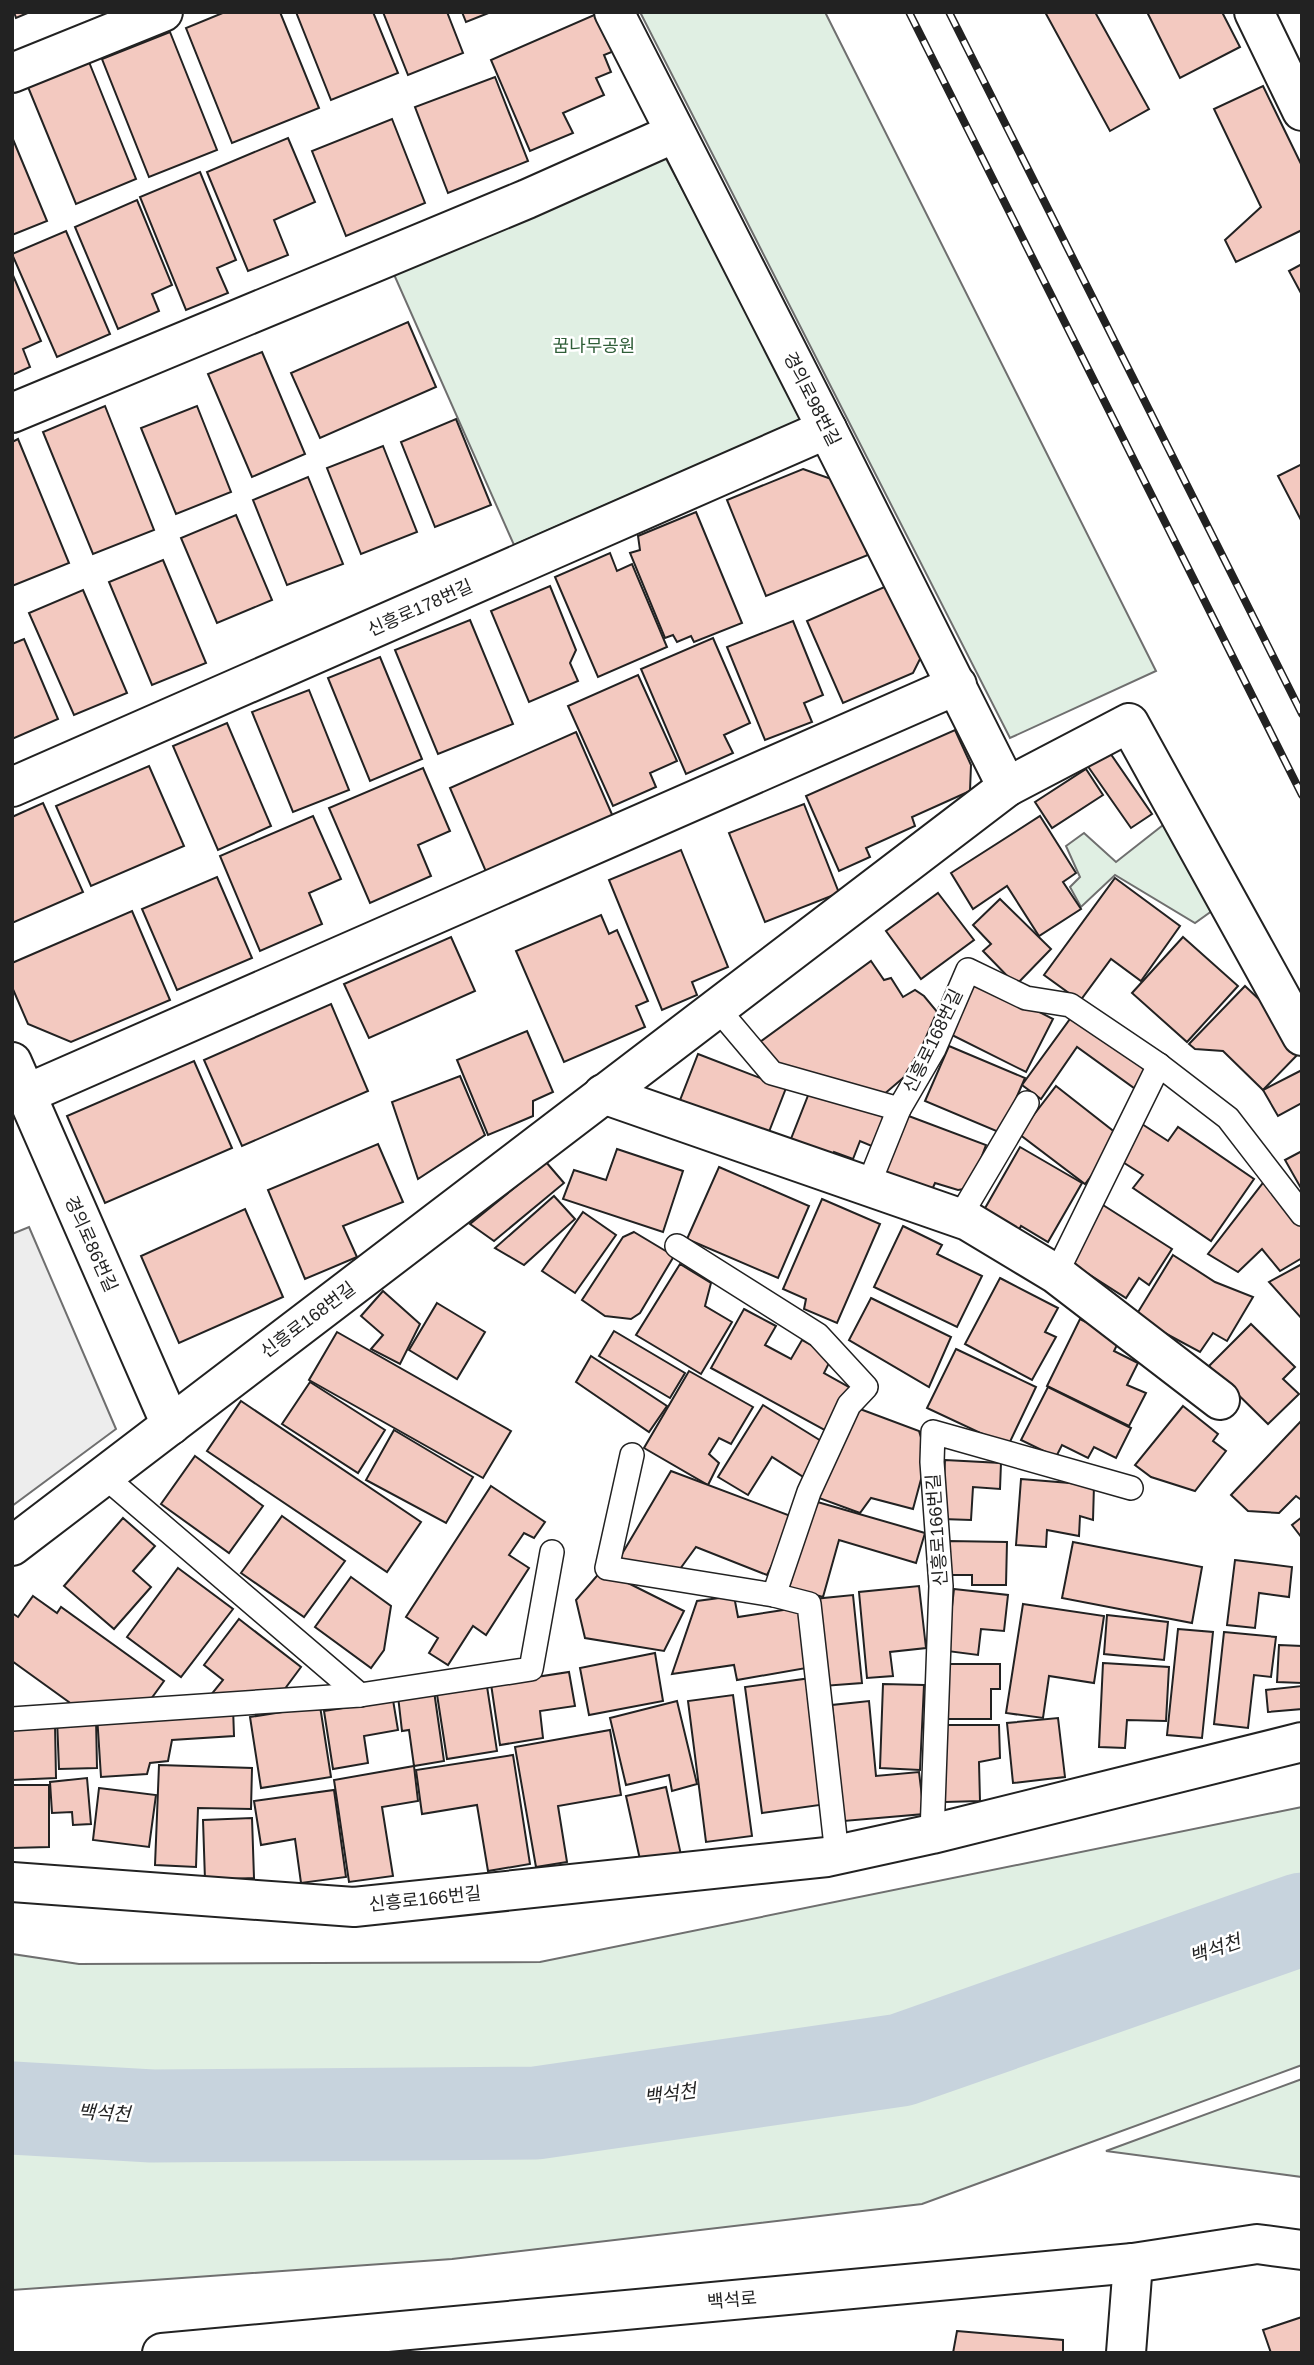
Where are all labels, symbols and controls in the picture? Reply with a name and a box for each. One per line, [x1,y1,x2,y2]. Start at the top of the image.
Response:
park label: 꿈나무공원 [553,336,635,356]
street label: 경의로98번길 [780,349,844,449]
street label: 신흥로178번길 [364,576,476,640]
street label: 신흥로168번길 [899,986,967,1096]
street label: 경의로86번길 [61,1193,121,1295]
street label: 신흥로168번길 [257,1278,359,1362]
street label: 신흥로166번길 [923,1473,951,1587]
street label: 신흥로166번길 [368,1883,482,1915]
water label: 백석천 [1187,1930,1245,1967]
water label: 백석천 [643,2080,699,2108]
water label: 백석천 [77,2101,132,2125]
street label: 백석로 [706,2288,758,2312]

